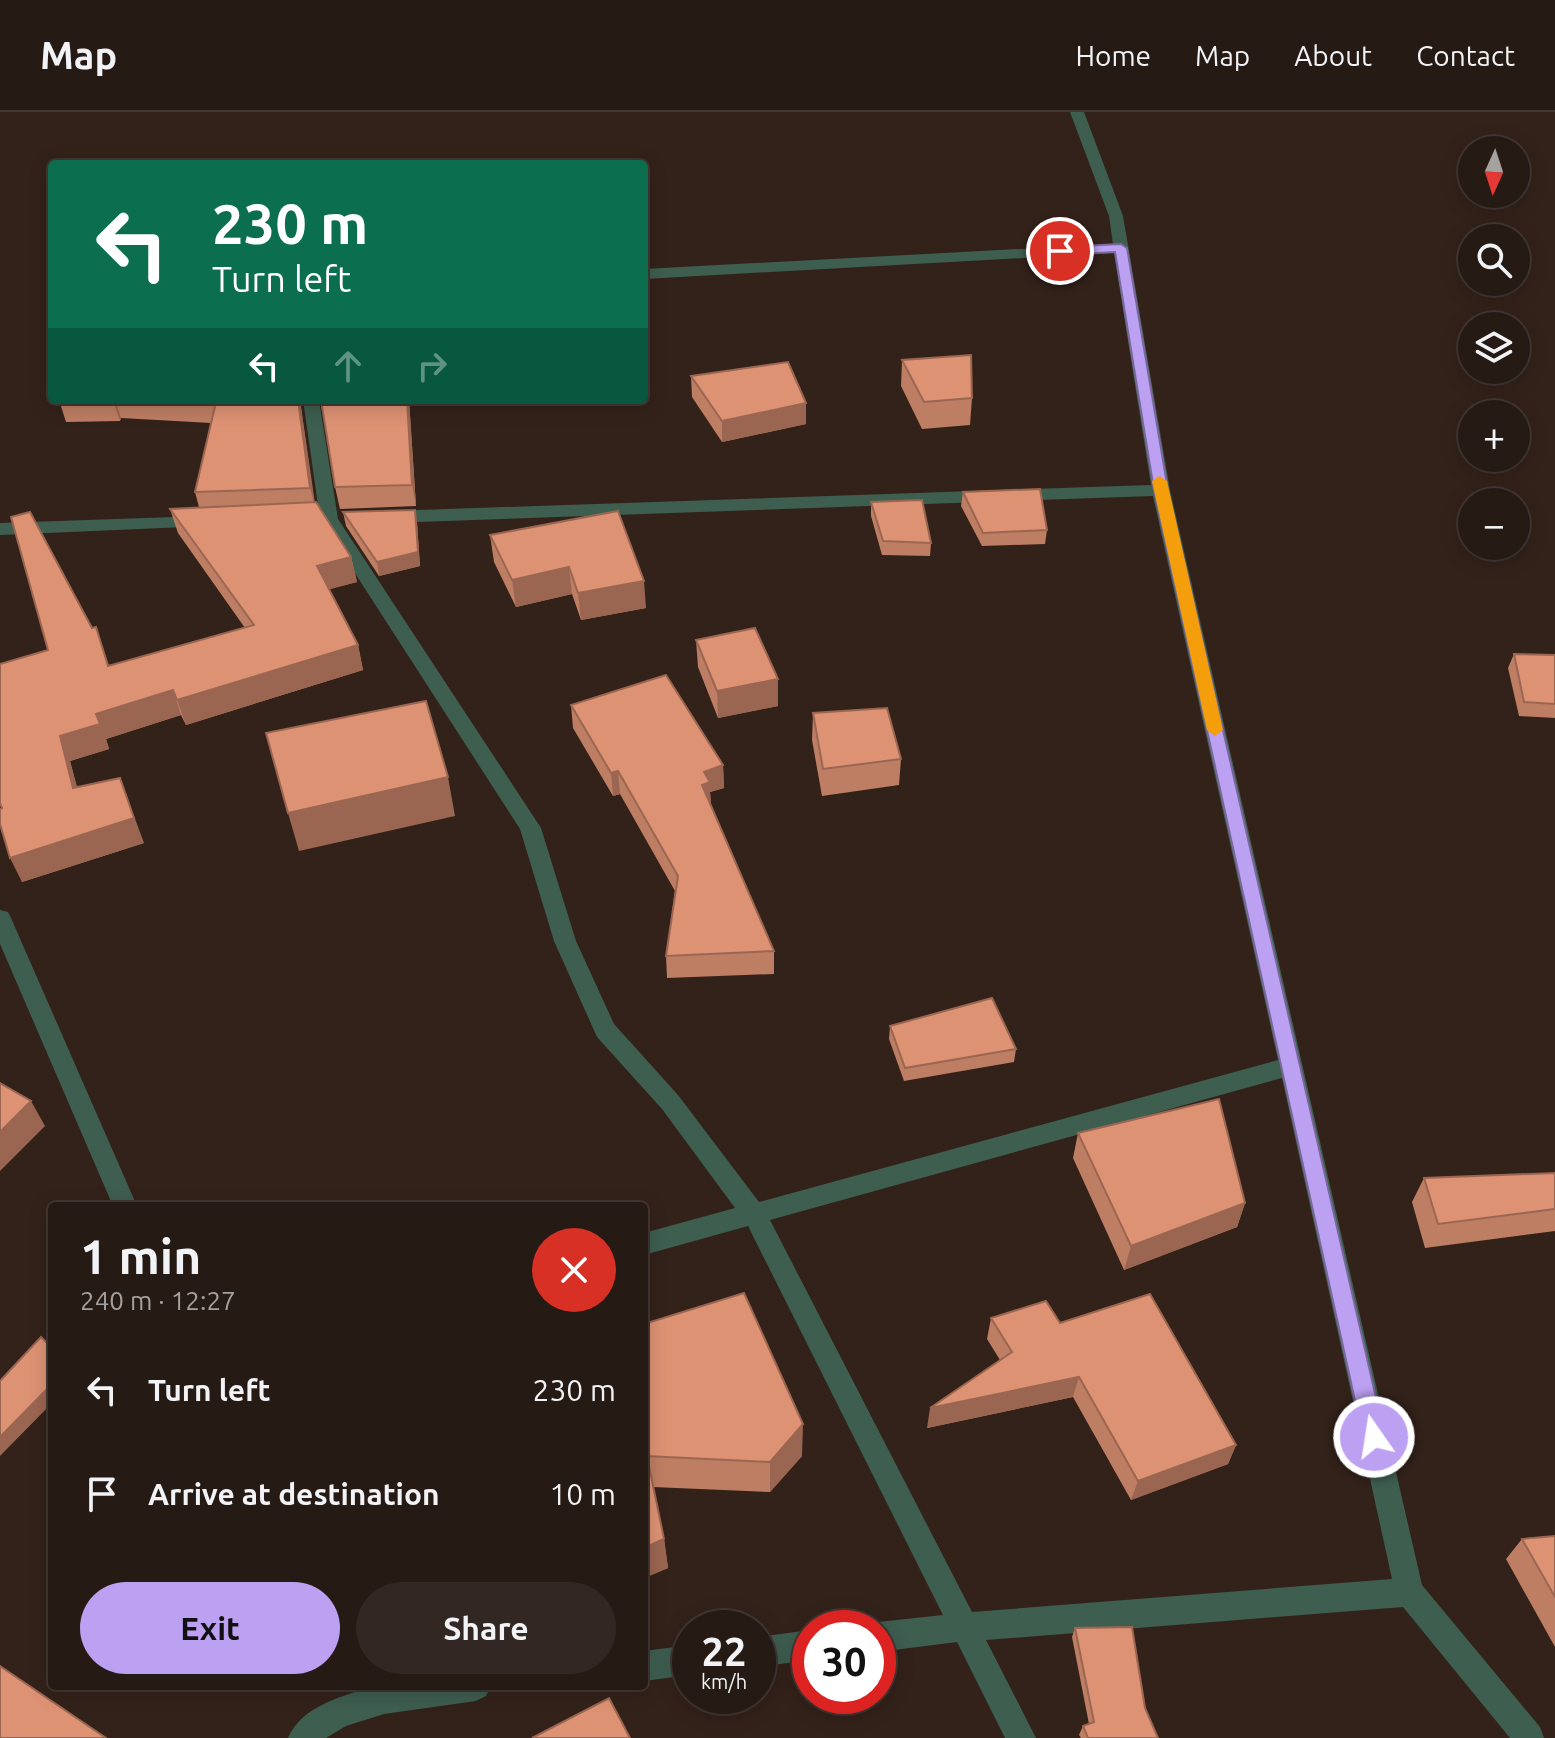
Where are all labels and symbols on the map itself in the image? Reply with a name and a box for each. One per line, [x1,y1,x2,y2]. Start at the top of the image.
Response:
north arrow [1458,136,1530,208]
pin [1026,217,1094,285]
position arrow [1332,1395,1416,1479]
speed limit sign: 30 [792,1610,896,1714]

